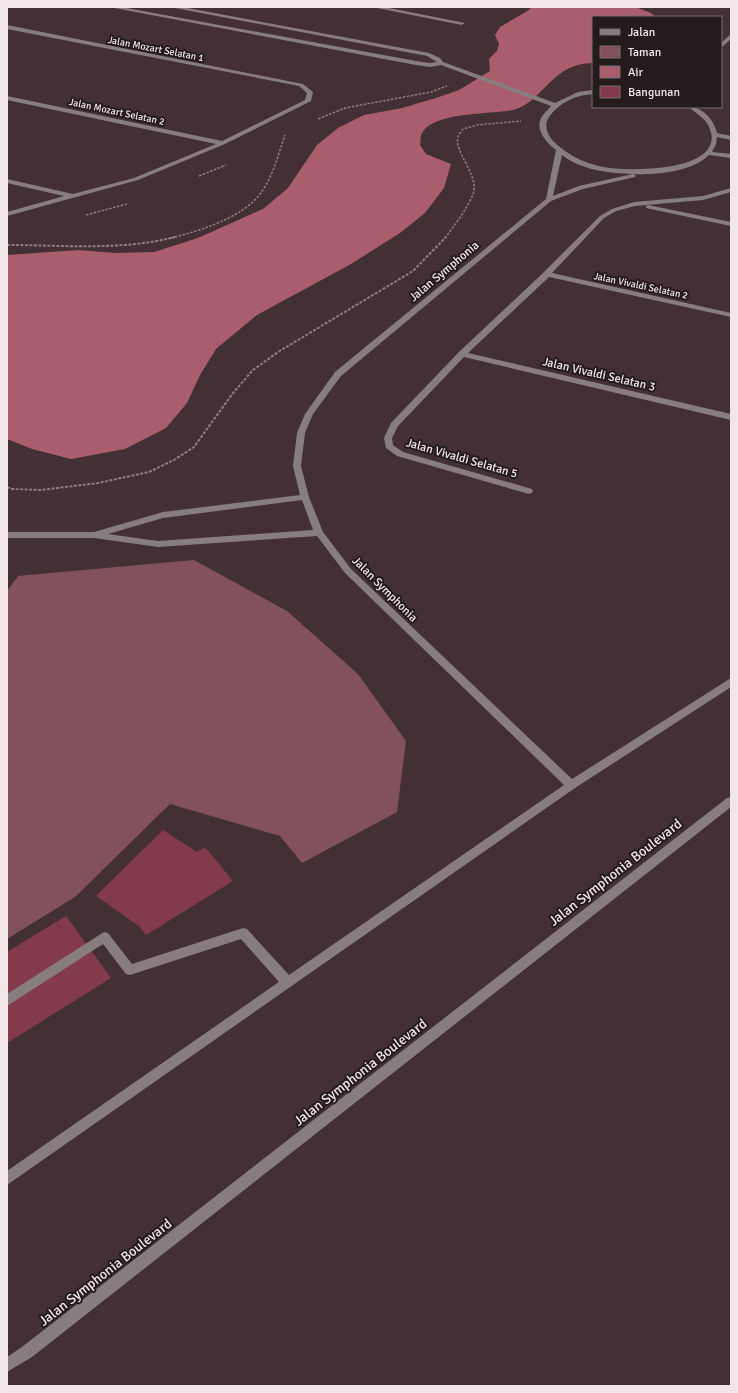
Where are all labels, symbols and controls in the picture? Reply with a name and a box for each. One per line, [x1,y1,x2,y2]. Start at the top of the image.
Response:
legend [592,16,722,108]
text: Jalan [628,25,655,40]
street label: Jalan Mozart Selatan 1 [107,34,205,64]
text: Taman [628,45,661,60]
text: Air [628,65,644,80]
text: Bangunan [628,85,680,100]
street label: Jalan Mozart Selatan 2 [68,96,166,128]
street label: Jalan Symphonia [406,238,482,305]
street label: Jalan Vivaldi Selatan 2 [593,270,689,302]
street label: Jalan Vivaldi Selatan 3 [541,354,657,395]
street label: Jalan Vivaldi Selatan 5 [404,435,519,482]
street label: Jalan Symphonia [349,553,421,625]
street label: Jalan Symphonia Boulevard [545,815,685,930]
street label: Jalan Symphonia Boulevard [290,1015,430,1130]
street label: Jalan Symphonia Boulevard [35,1215,175,1330]

